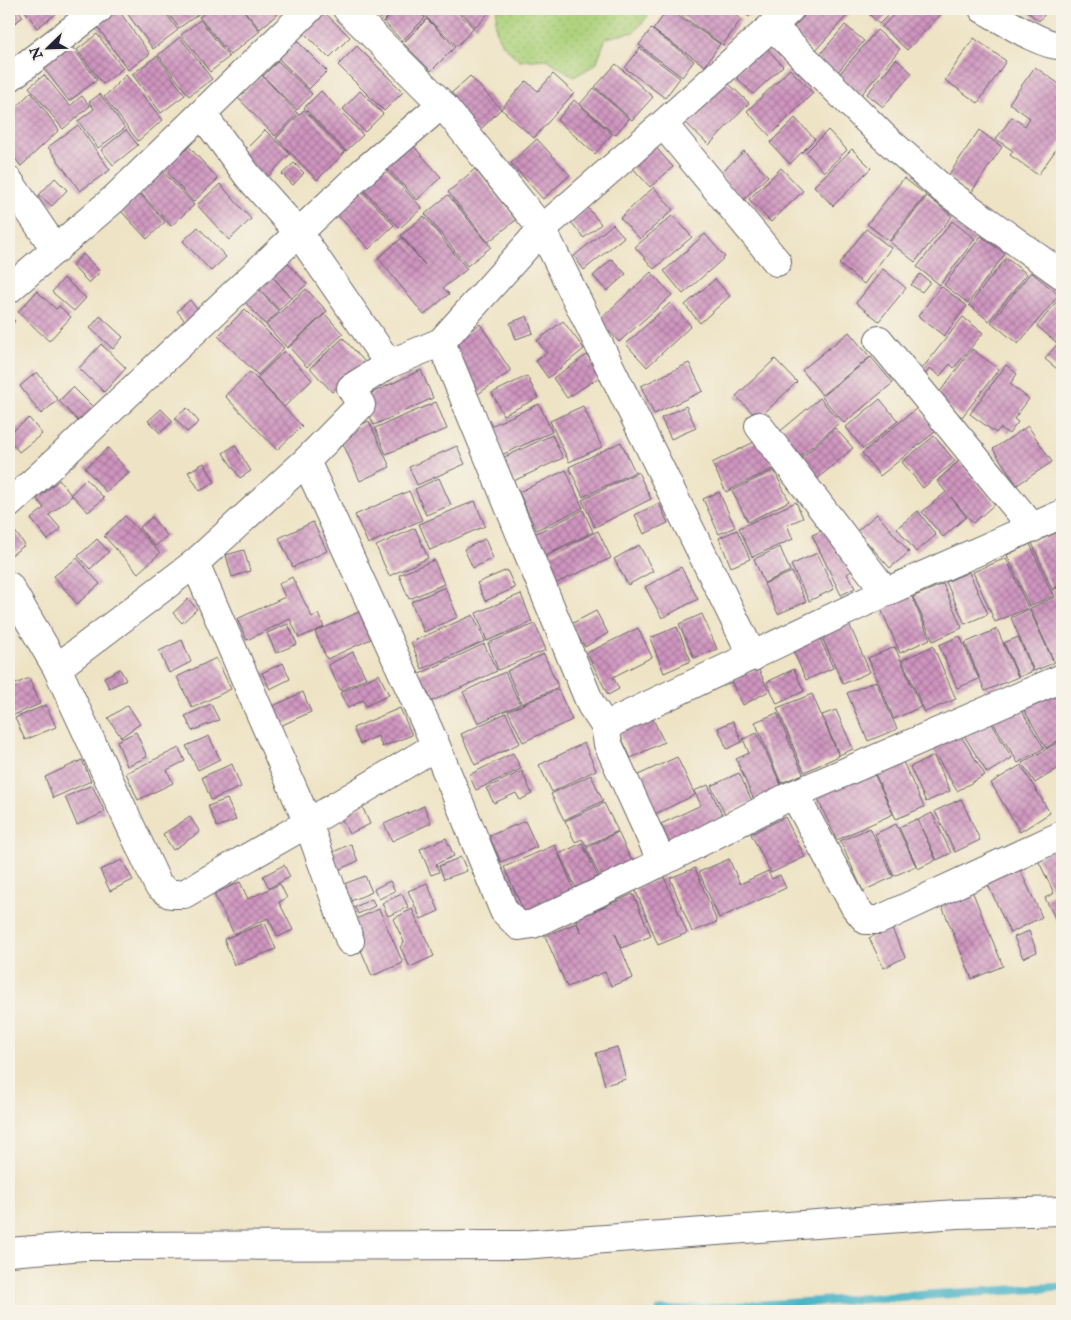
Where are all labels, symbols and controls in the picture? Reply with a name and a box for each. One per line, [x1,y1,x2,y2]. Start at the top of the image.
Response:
north arrow [22,22,72,72]
text: N [26,44,48,63]

